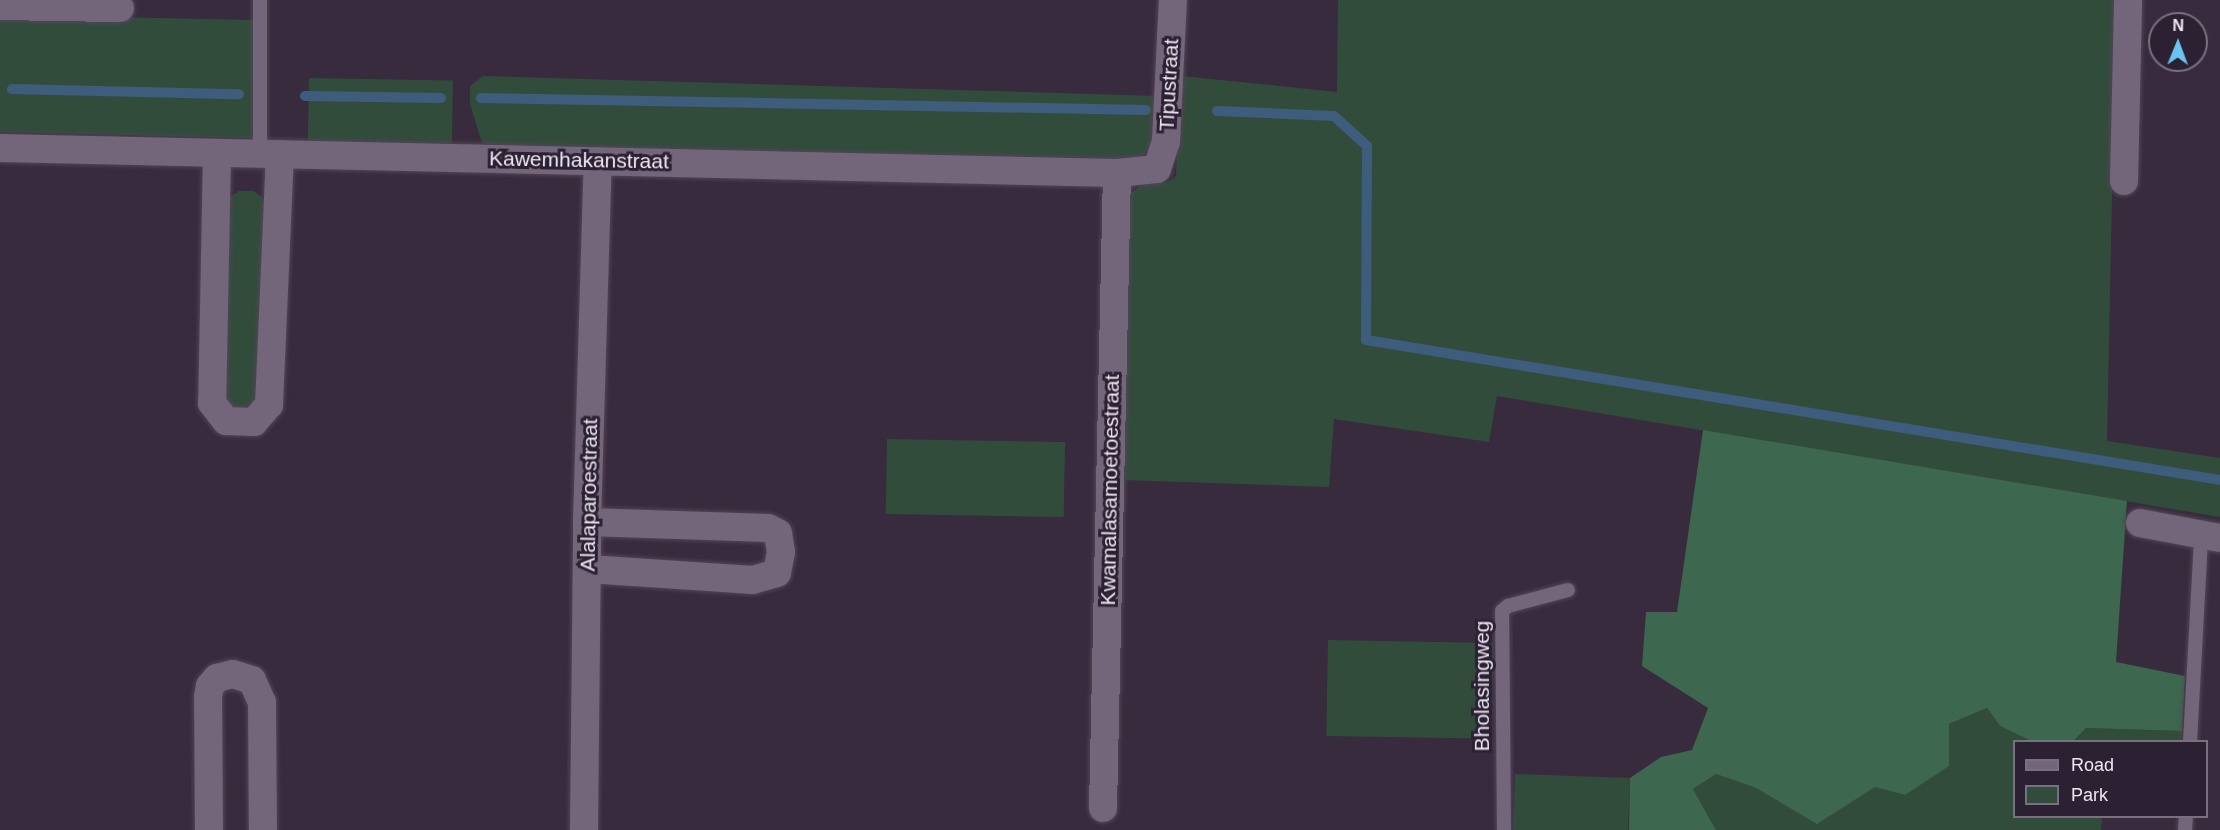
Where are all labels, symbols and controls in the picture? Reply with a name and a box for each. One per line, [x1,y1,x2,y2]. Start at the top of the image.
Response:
north arrow [2148,12,2208,72]
text: N [2172,17,2184,34]
street label: Tipustraat [1154,38,1184,132]
street label: Kawemhakanstraat [489,146,669,174]
street label: Kwamalasamoetoestraat [1095,374,1125,606]
street label: Alalaparoestraat [575,418,603,572]
street label: Bholasingweg [1469,621,1495,751]
legend [2013,740,2208,818]
text: Road [2071,755,2114,775]
text: Park [2071,785,2108,805]

